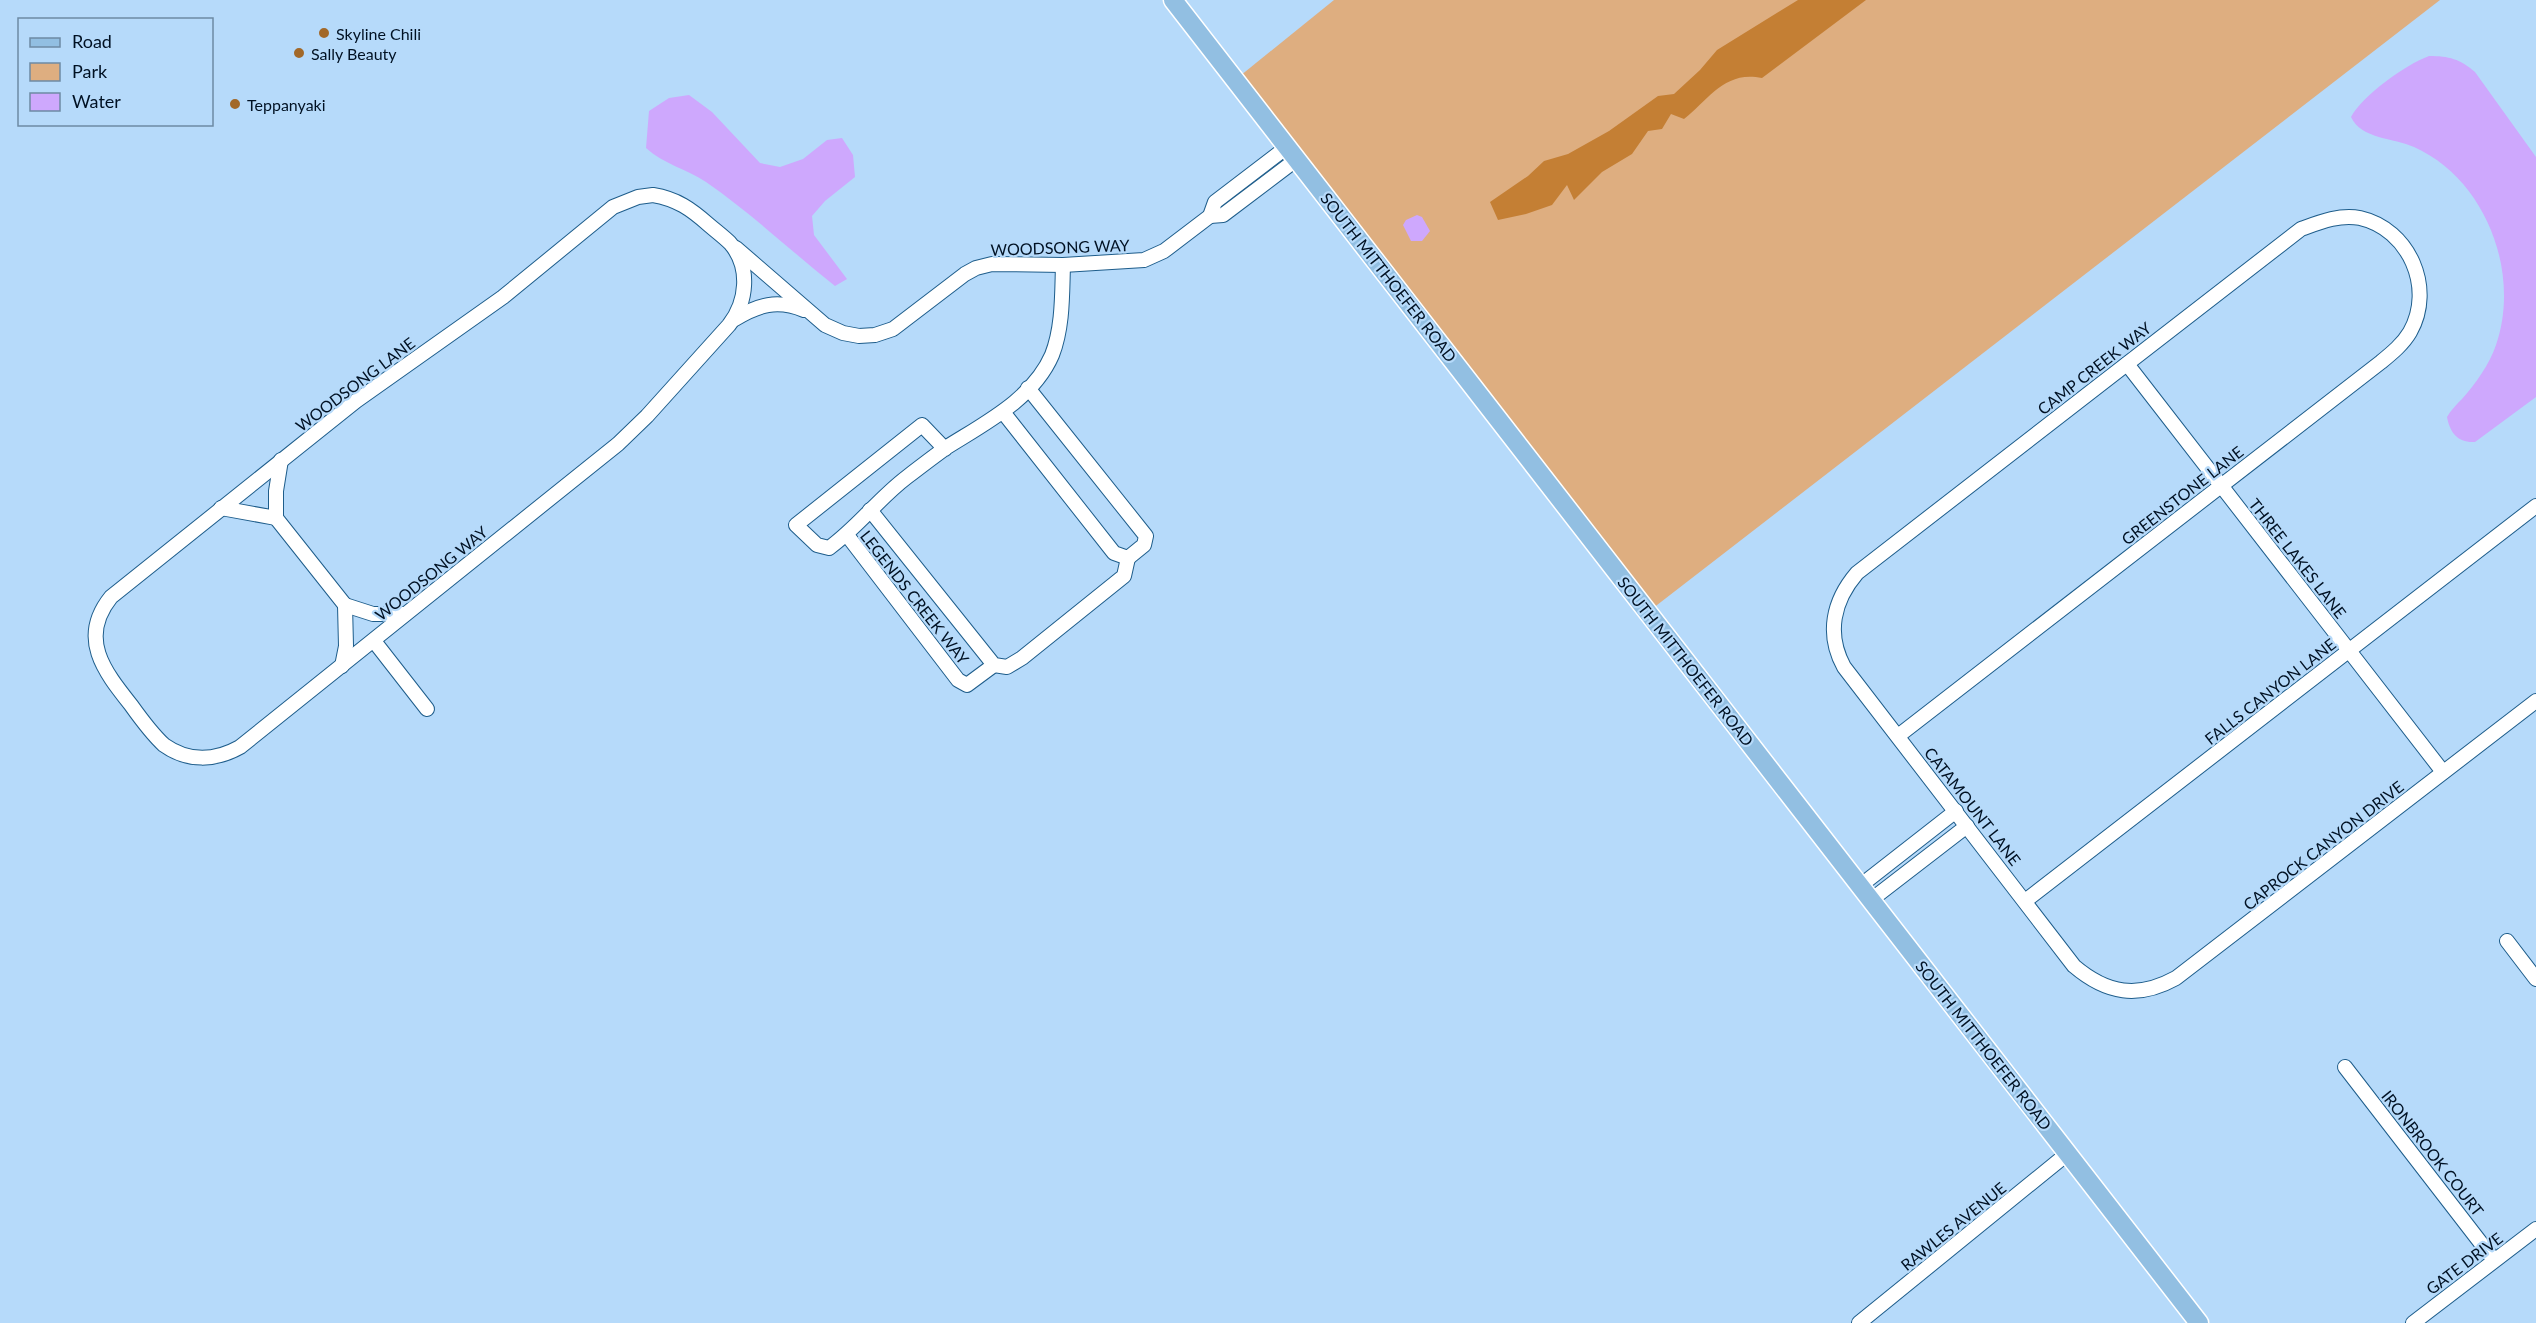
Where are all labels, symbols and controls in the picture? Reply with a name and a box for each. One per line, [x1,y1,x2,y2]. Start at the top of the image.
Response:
legend [18,18,213,126]
place label: Skyline Chili [336,24,421,43]
marker: Skyline Chili [317,26,331,40]
text: Road [72,30,112,52]
place label: Sally Beauty [311,44,397,63]
marker: Sally Beauty [292,46,306,60]
text: Park [72,60,108,82]
text: Water [72,90,121,112]
place label: Teppanyaki [247,95,326,114]
marker: Teppanyaki [228,97,242,111]
street label: SOUTH MITTHOEFER ROAD [1317,189,1461,365]
street label: WOODSONG WAY [990,235,1130,259]
street label: CAMP CREEK WAY [2033,318,2155,418]
street label: WOODSONG LANE [292,333,418,435]
street label: GREENSTONE LANE [2117,442,2247,548]
street label: THREE LAKES LANE [2245,494,2351,622]
street label: WOODSONG WAY [371,522,491,624]
street label: LEGENDS CREEK WAY [857,526,973,668]
street label: SOUTH MITTHOEFER ROAD [1614,573,1758,749]
street label: FALLS CANYON LANE [2201,634,2339,748]
street label: CATAMOUNT LANE [1921,743,2025,869]
street label: CAPROCK CANYON DRIVE [2239,776,2407,914]
street label: SOUTH MITTHOEFER ROAD [1912,957,2056,1133]
street label: IRONBROOK COURT [2378,1086,2488,1220]
street label: RAWLES AVENUE [1897,1178,2009,1274]
street label: GATE DRIVE [2422,1228,2506,1298]

